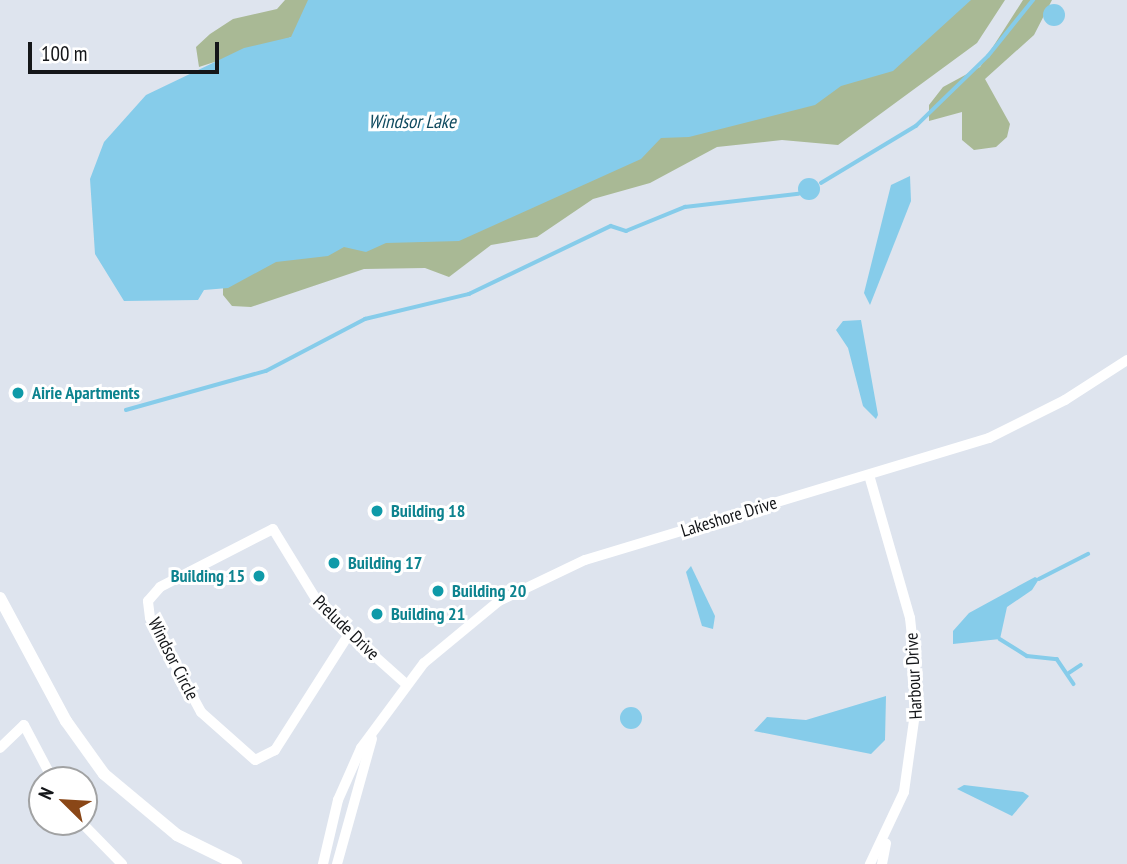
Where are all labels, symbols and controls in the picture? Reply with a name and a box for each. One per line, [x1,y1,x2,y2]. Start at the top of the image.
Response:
scale bar [32,28,222,72]
text: 100 m [41,40,87,67]
water label: Windsor Lake [368,111,456,133]
place label: Airie Apartments [32,382,141,404]
marker: Airie Apartments [10,385,26,401]
street label: Lakeshore Drive [678,492,780,542]
place label: Building 18 [391,500,465,522]
marker: Building 18 [369,503,385,519]
place label: Building 17 [348,552,422,574]
marker: Building 17 [326,555,342,571]
place label: Building 15 [171,565,245,587]
marker: Building 15 [251,568,267,584]
place label: Building 20 [452,580,526,602]
marker: Building 20 [430,583,446,599]
street label: Prelude Drive [308,591,384,665]
place label: Building 21 [391,603,465,625]
marker: Building 21 [369,606,385,622]
street label: Windsor Circle [143,614,203,704]
street label: Harbour Drive [901,632,927,720]
north arrow [28,766,98,836]
text: N [33,784,59,803]

